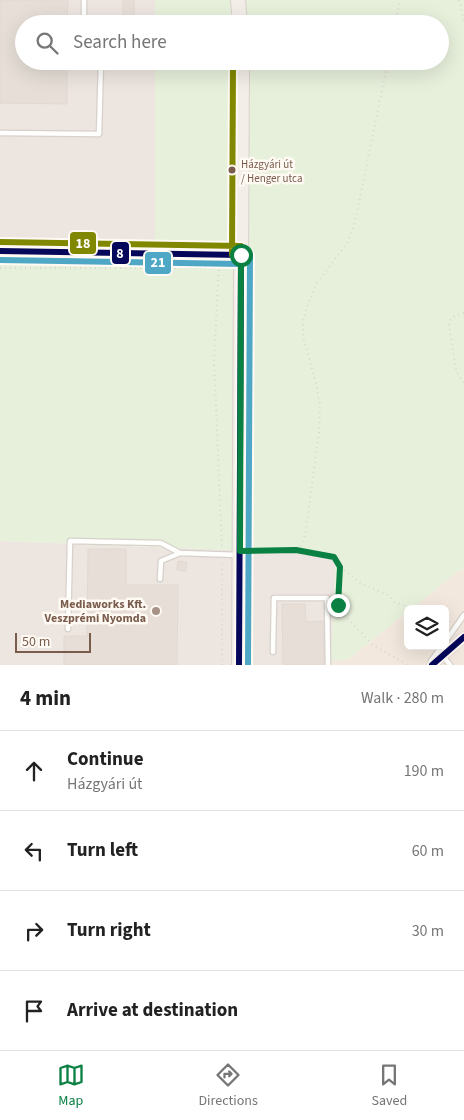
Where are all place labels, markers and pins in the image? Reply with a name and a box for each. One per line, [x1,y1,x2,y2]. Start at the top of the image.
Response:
place label: Házgyári út / Henger utca [241,157,303,186]
marker: Házgyári út / Henger utca [227,165,237,175]
place label: Mediaworks Kft. Veszprémi Nyomda [43,596,146,627]
marker: Mediaworks Kft. Veszprémi Nyomda [150,605,162,617]

